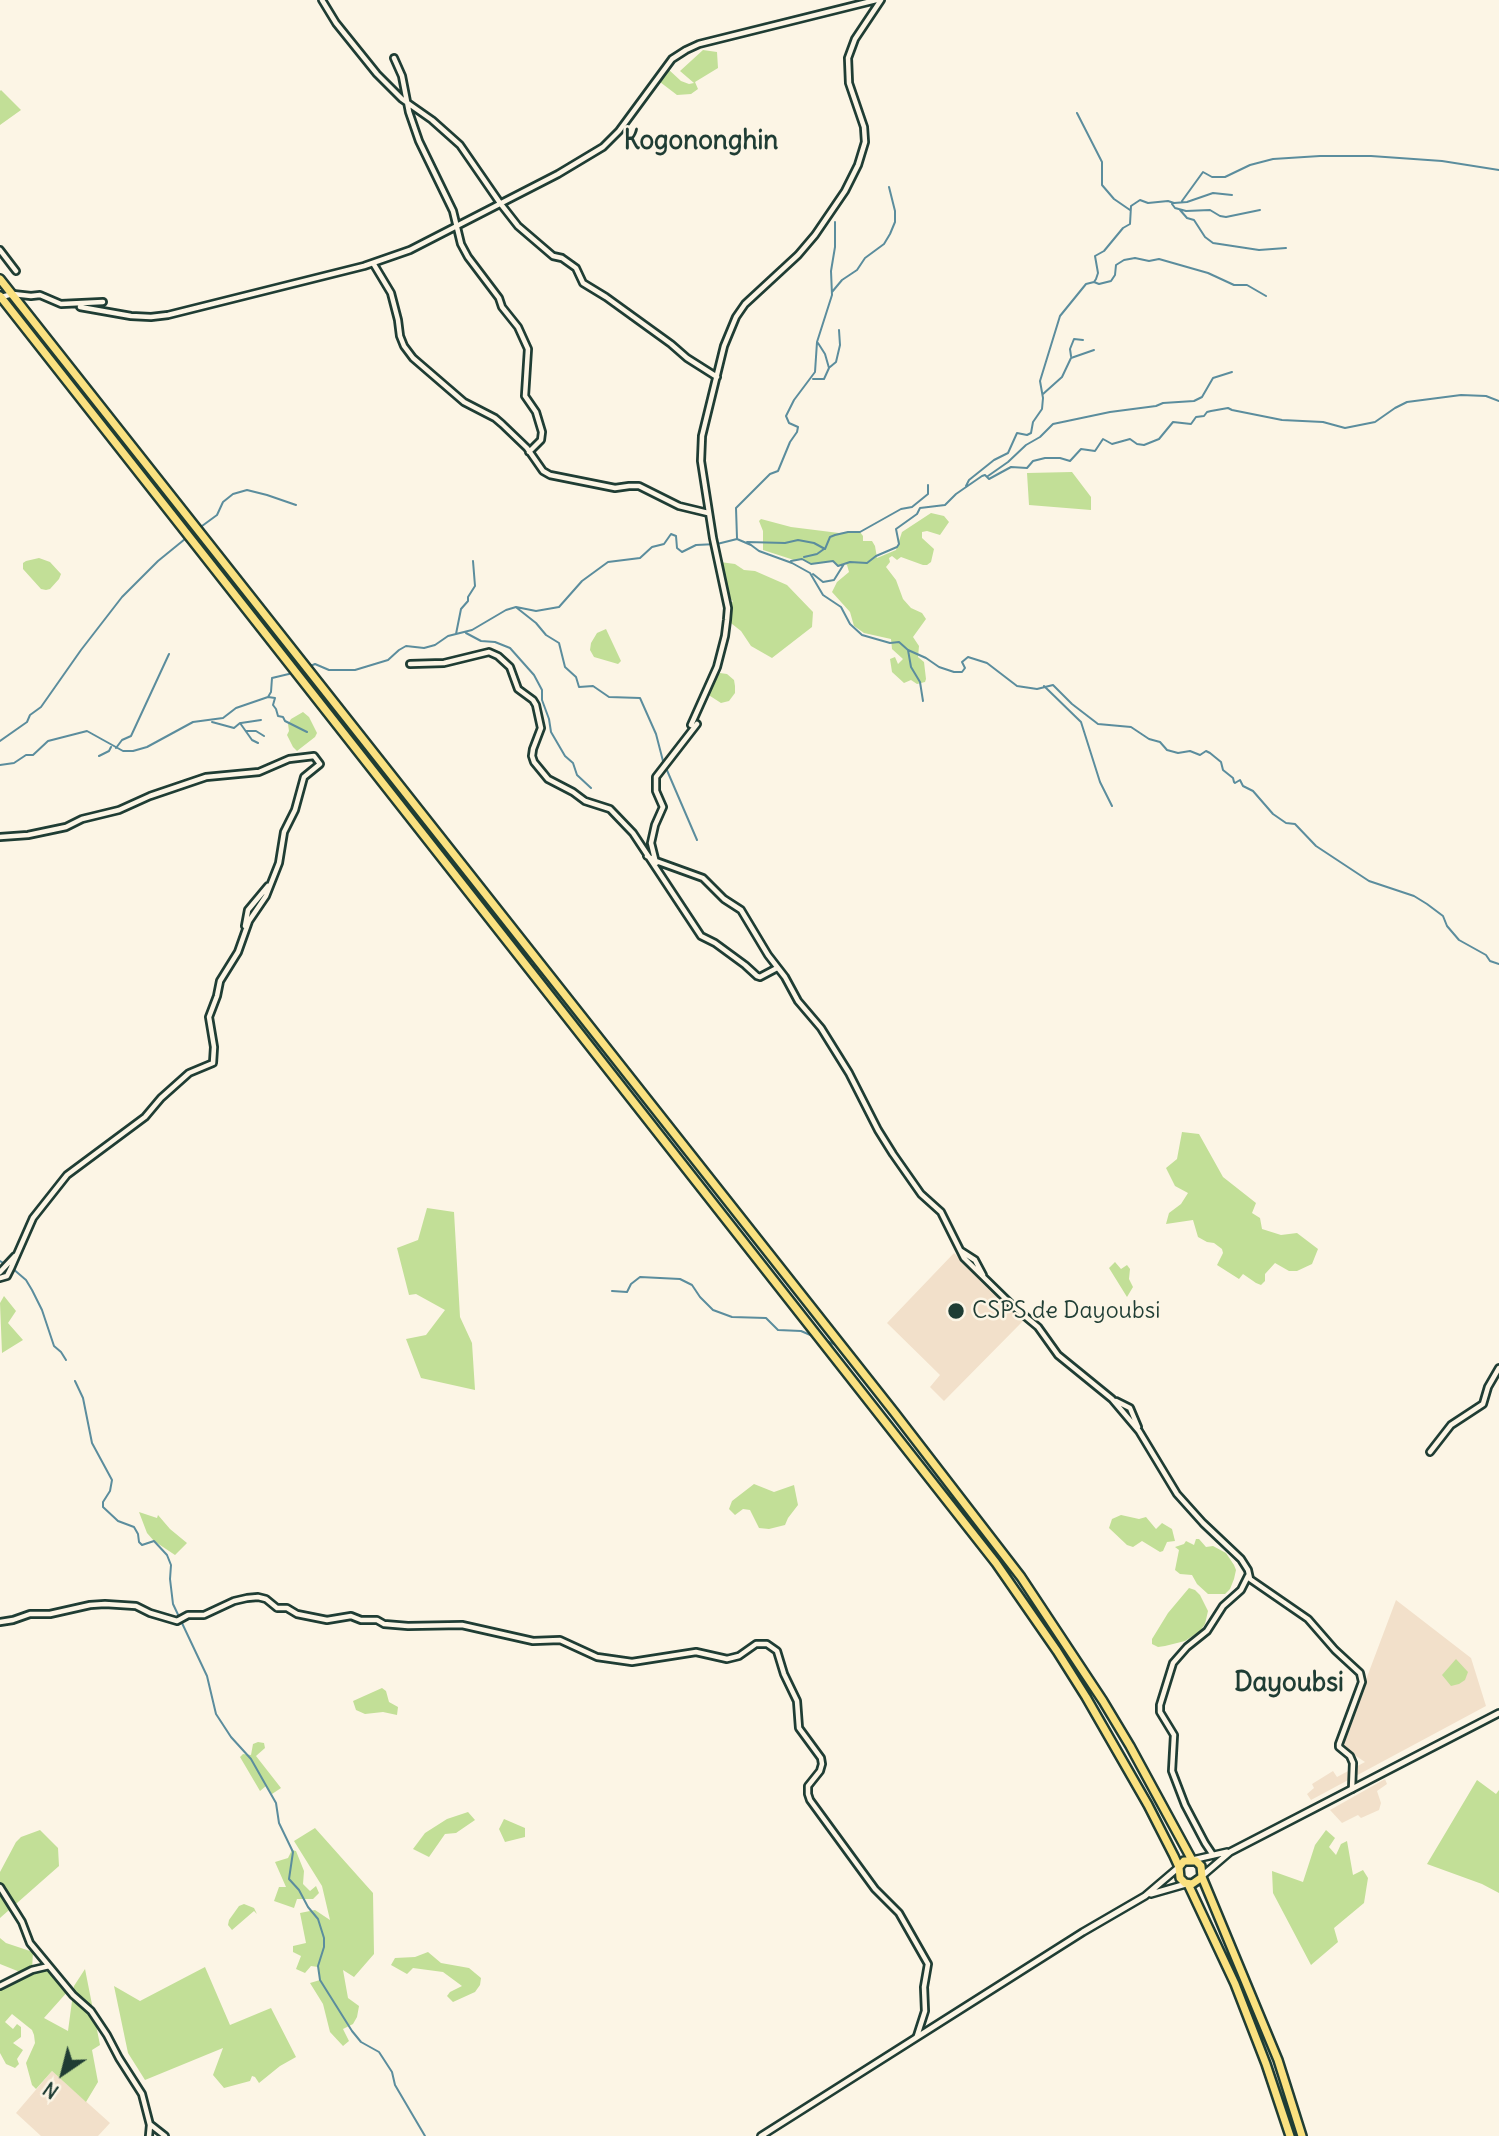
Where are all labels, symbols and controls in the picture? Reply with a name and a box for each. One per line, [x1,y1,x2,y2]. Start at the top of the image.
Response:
district label: Kogononghin [624,126,778,158]
place label: CSPS de Dayoubsi [972,1297,1160,1325]
marker: CSPS de Dayoubsi [946,1301,966,1321]
district label: Dayoubsi [1234,1668,1344,1700]
north arrow [28,2038,98,2108]
text: N [39,2077,63,2104]

